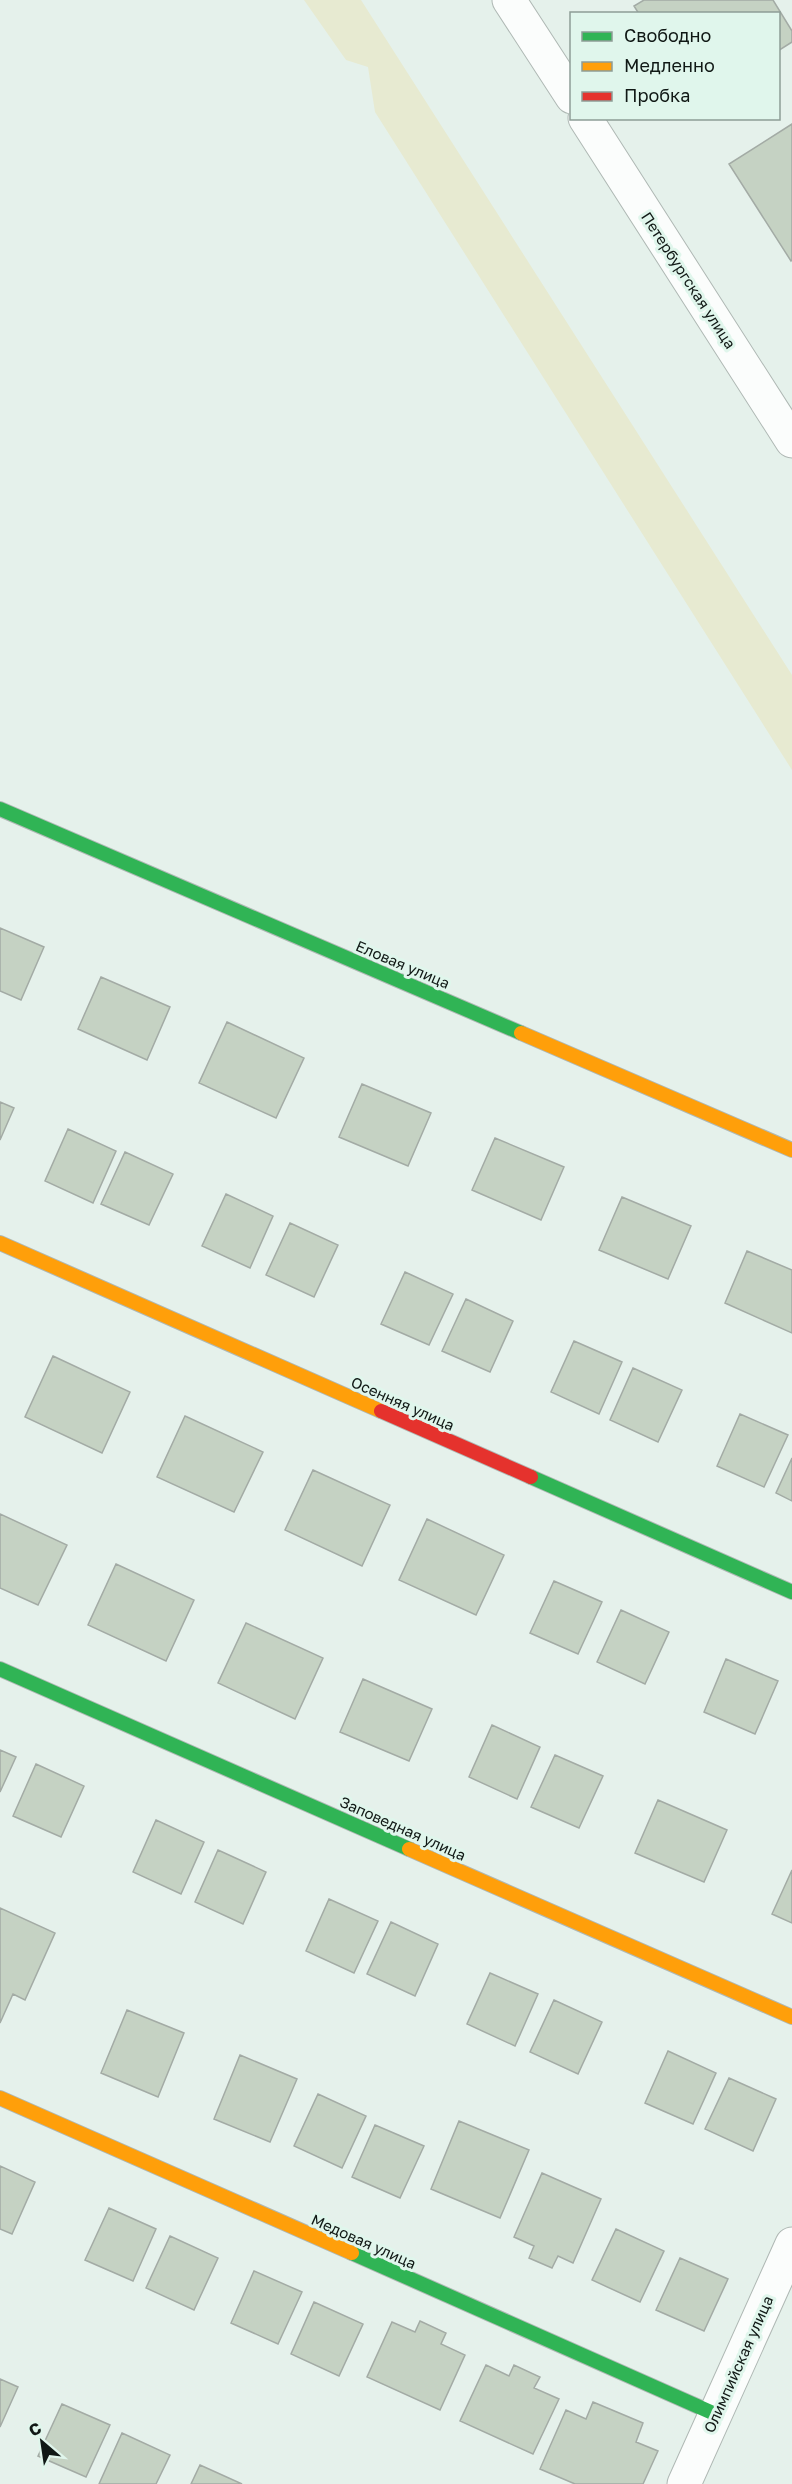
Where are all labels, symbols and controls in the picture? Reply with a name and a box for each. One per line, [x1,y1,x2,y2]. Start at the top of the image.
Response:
legend [570,12,780,120]
text: Свободно [624,24,711,46]
text: Медленно [624,54,715,76]
text: Пробка [624,84,690,106]
street label: Петербургская улица [638,208,740,352]
street label: Еловая улица [353,936,453,992]
street label: Осенняя улица [349,1372,457,1434]
street label: Заповедная улица [337,1792,469,1864]
street label: Медовая улица [309,2210,419,2272]
street label: Олимпийская улица [700,2293,776,2435]
north arrow [12,2412,72,2472]
text: С [25,2417,45,2440]

